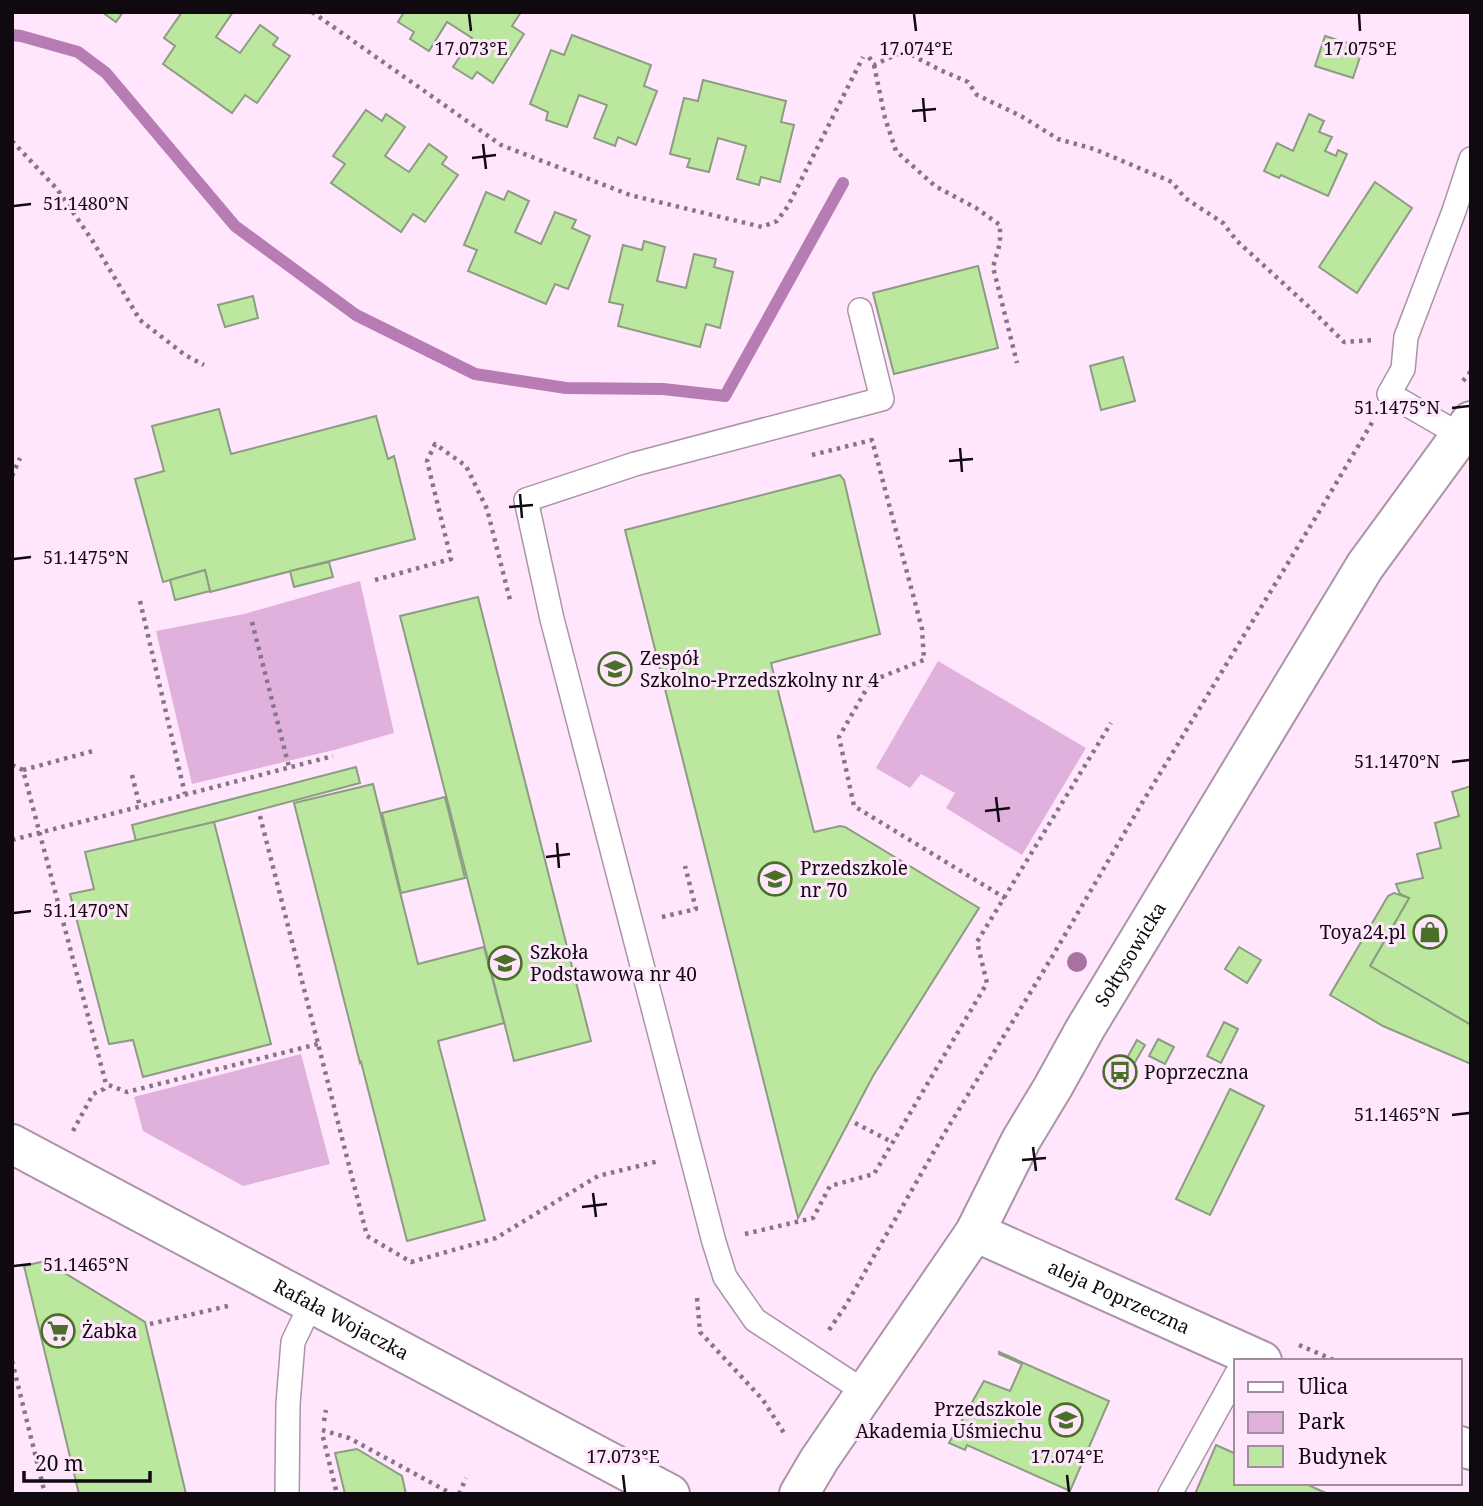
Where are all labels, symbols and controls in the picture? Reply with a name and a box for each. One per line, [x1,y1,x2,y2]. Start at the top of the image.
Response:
text: 17.073°E [434,36,508,60]
text: 17.074°E [879,36,953,60]
text: 17.075°E [1323,36,1397,60]
text: 51.1480°N [43,191,129,215]
text: 51.1475°N [1354,395,1440,419]
text: 51.1475°N [43,545,129,569]
place label: Zespół Szkolno-Przedszkolny nr 4 [640,645,879,693]
school or university icon: Zespół Szkolno-Przedszkolny nr 4 [596,650,634,688]
text: 51.1470°N [1354,749,1440,773]
place label: Przedszkole nr 70 [800,855,908,903]
school or university icon: Przedszkole nr 70 [756,860,794,898]
street label: Sołtysowicka [1088,897,1172,1012]
text: 51.1470°N [43,898,129,922]
shop icon: Toya24.pl [1411,913,1449,951]
place label: Toya24.pl [1320,919,1406,945]
place label: Szkoła Podstawowa nr 40 [530,939,697,987]
school or university icon: Szkoła Podstawowa nr 40 [486,944,524,982]
bus stop icon: Poprzeczna [1101,1053,1139,1091]
place label: Poprzeczna [1144,1059,1249,1085]
text: 51.1465°N [1354,1102,1440,1126]
text: 51.1465°N [43,1252,129,1276]
street label: aleja Poprzeczna [1044,1254,1194,1340]
street label: Rafała Wojaczka [269,1273,414,1366]
supermarket icon: Żabka [39,1312,77,1350]
place label: Żabka [82,1318,137,1344]
legend [1234,1359,1462,1485]
text: Ulica [1298,1372,1348,1400]
place label: Przedszkole Akademia Uśmiechu [855,1396,1042,1444]
school or university icon: Przedszkole Akademia Uśmiechu [1047,1401,1085,1439]
text: Park [1298,1407,1345,1435]
scale bar [24,1440,150,1484]
text: Budynek [1298,1442,1388,1470]
text: 17.073°E [586,1444,660,1468]
text: 17.074°E [1030,1444,1104,1468]
text: 20 m [35,1449,84,1477]

